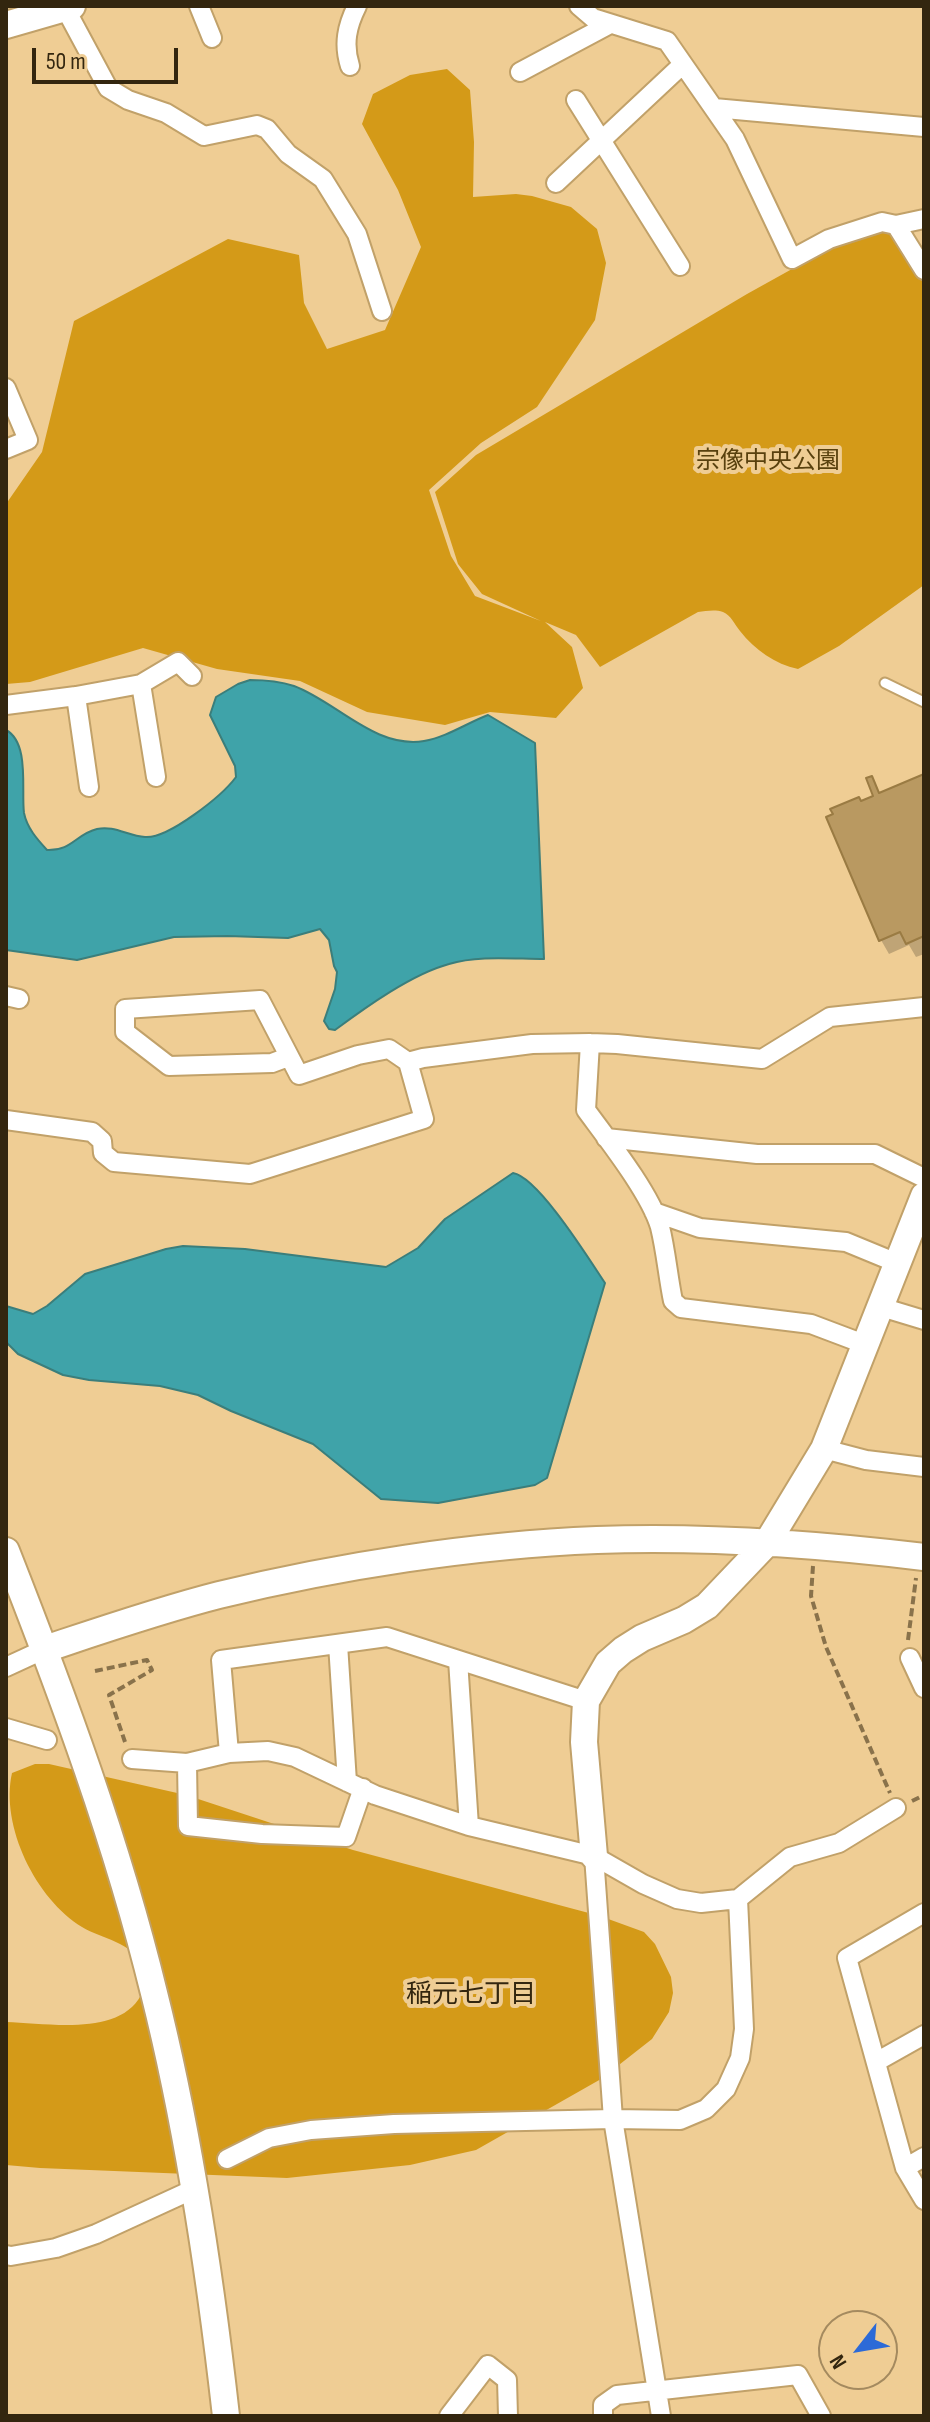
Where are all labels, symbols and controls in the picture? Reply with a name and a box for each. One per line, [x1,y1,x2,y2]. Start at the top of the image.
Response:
scale bar [36,32,182,82]
text: 50 m [46,47,86,76]
park label: 宗像中央公園 [696,448,840,476]
district label: 稲元七丁目 [406,1979,536,2011]
north arrow [818,2310,898,2390]
text: N [824,2350,853,2374]

